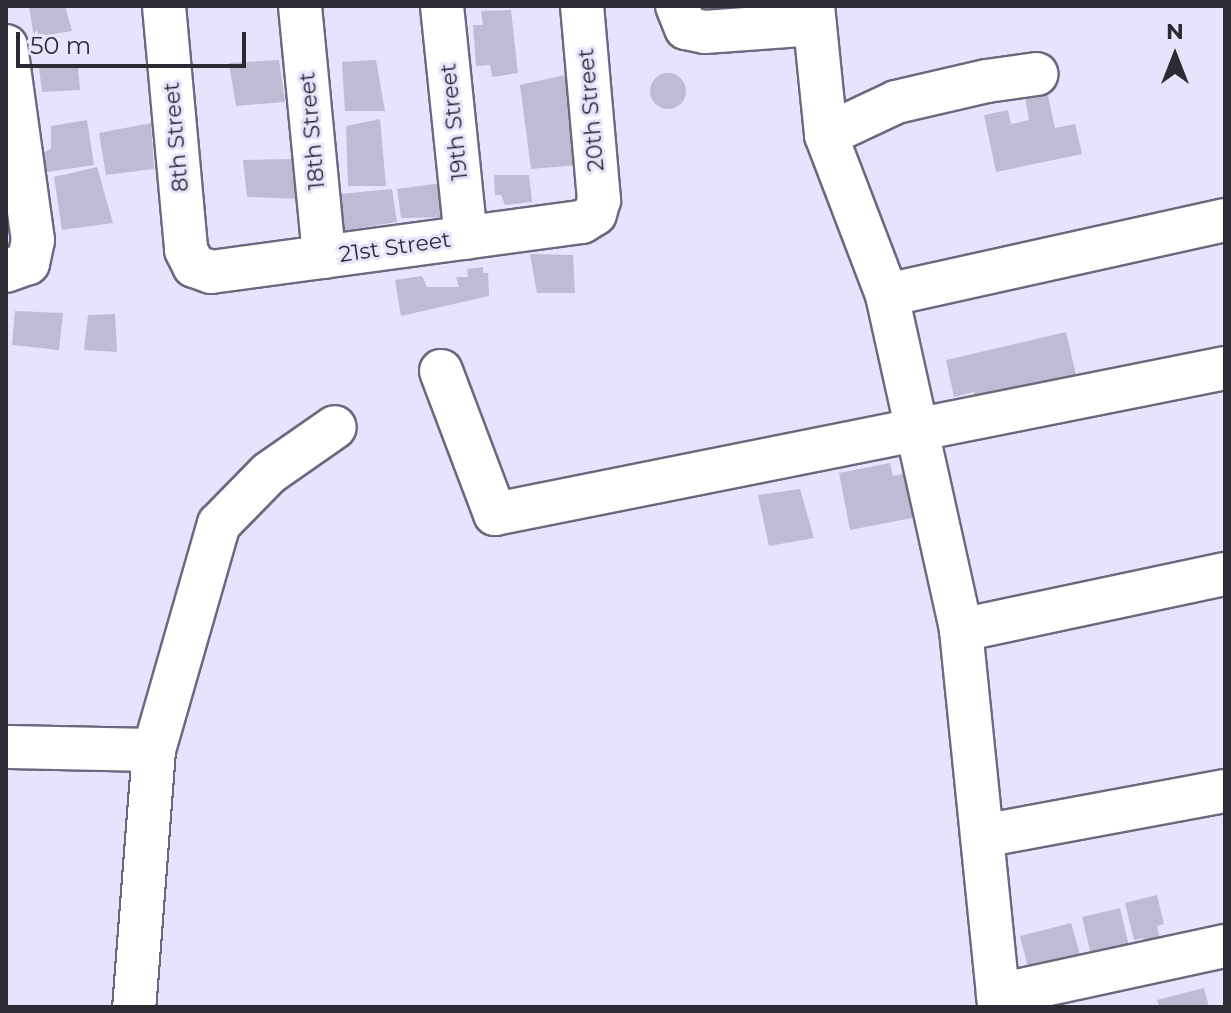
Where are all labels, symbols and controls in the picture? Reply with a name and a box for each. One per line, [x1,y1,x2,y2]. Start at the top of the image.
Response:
scale bar [20,16,250,66]
north arrow [1135,16,1215,96]
text: N [1166,18,1184,45]
text: 50 m [30,31,91,60]
street label: 20th Street [572,47,610,173]
street label: 19th Street [435,62,473,182]
street label: 18th Street [294,71,330,191]
street label: 8th Street [158,81,194,193]
street label: 21st Street [338,226,452,268]

